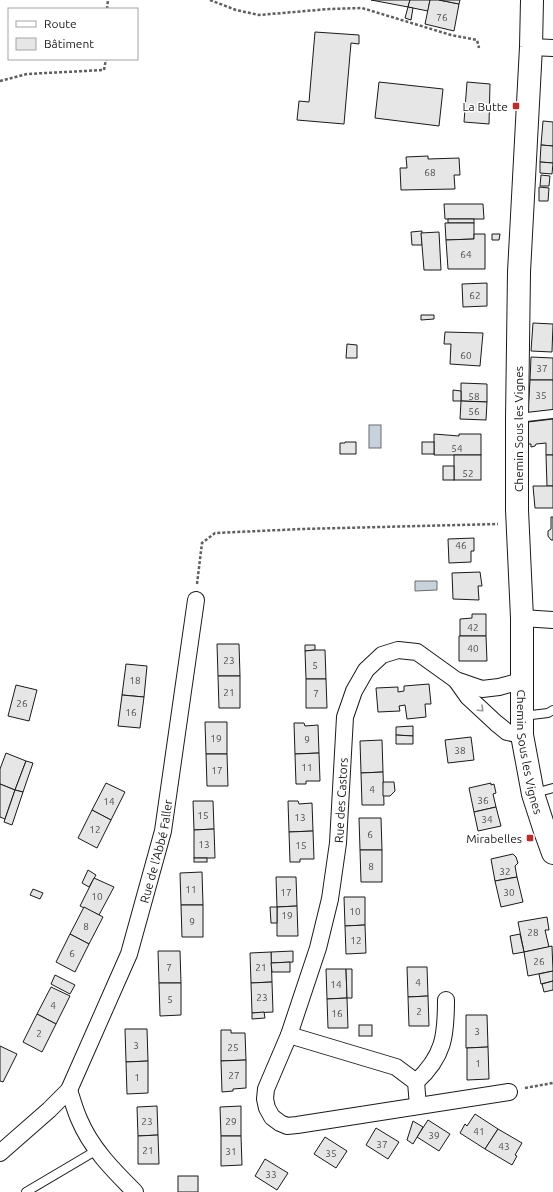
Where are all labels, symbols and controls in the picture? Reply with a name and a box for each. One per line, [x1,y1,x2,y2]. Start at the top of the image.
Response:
legend [8,8,138,60]
house number: 76 [436,12,448,23]
text: Route [44,17,77,30]
text: Bâtiment [44,37,94,50]
place label: La Butte [462,100,508,113]
marker: La Butte [511,101,521,111]
house number: 68 [424,167,436,178]
house number: 64 [460,249,472,260]
house number: 62 [469,290,481,301]
house number: 60 [460,350,472,361]
house number: 37 [536,363,548,374]
street label: Chemin Sous les Vignes [512,366,525,492]
house number: 35 [535,390,547,401]
house number: 58 [468,391,480,402]
house number: 56 [468,406,480,417]
house number: 54 [451,443,463,454]
house number: 52 [462,468,474,479]
house number: 46 [455,540,467,551]
house number: 42 [467,622,479,633]
house number: 40 [467,643,479,654]
house number: 23 [223,655,235,666]
house number: 5 [312,660,318,671]
house number: 18 [129,675,141,686]
house number: 21 [223,687,235,698]
house number: 7 [313,688,319,699]
street label: Chemin Sous les Vignes [515,689,546,816]
house number: 26 [16,698,28,709]
one-way arrow [476,705,484,712]
house number: 16 [125,707,137,718]
house number: 19 [210,733,222,744]
house number: 9 [304,734,310,745]
house number: 38 [454,745,466,756]
street label: Rue des Castors [332,757,349,843]
house number: 11 [301,762,313,773]
house number: 17 [211,765,223,776]
house number: 4 [369,784,375,795]
house number: 36 [477,795,489,806]
house number: 14 [103,796,115,807]
street label: Rue de l'Abbé Faller [137,798,174,904]
house number: 15 [197,810,209,821]
house number: 13 [294,812,306,823]
house number: 34 [481,814,493,825]
house number: 12 [89,824,101,835]
house number: 6 [367,829,373,840]
place label: Mirabelles [466,832,522,845]
marker: Mirabelles [525,833,535,843]
house number: 13 [198,839,210,850]
house number: 15 [295,840,307,851]
house number: 8 [368,861,374,872]
house number: 32 [499,866,511,877]
house number: 11 [185,884,197,895]
house number: 17 [280,887,292,898]
house number: 30 [503,887,515,898]
house number: 10 [91,891,103,902]
house number: 10 [349,906,361,917]
house number: 19 [281,910,293,921]
house number: 9 [189,916,195,927]
house number: 8 [83,921,89,932]
house number: 28 [527,927,539,938]
house number: 12 [350,935,362,946]
house number: 6 [69,948,75,959]
house number: 26 [533,956,545,967]
house number: 7 [166,962,172,973]
house number: 21 [255,962,267,973]
house number: 4 [415,977,421,988]
house number: 14 [330,979,342,990]
house number: 23 [256,992,268,1003]
house number: 5 [167,994,173,1005]
house number: 4 [50,1000,56,1011]
house number: 2 [416,1006,422,1017]
house number: 16 [331,1008,343,1019]
house number: 3 [474,1026,480,1037]
house number: 2 [36,1028,42,1039]
house number: 3 [133,1040,139,1051]
house number: 25 [227,1042,239,1053]
house number: 1 [475,1058,481,1069]
house number: 27 [228,1070,240,1081]
house number: 1 [134,1072,140,1083]
house number: 23 [141,1116,153,1127]
house number: 29 [225,1116,237,1127]
house number: 41 [473,1126,485,1137]
house number: 39 [428,1130,440,1141]
house number: 37 [376,1139,388,1150]
house number: 43 [498,1141,510,1152]
house number: 21 [142,1145,154,1156]
house number: 31 [225,1146,237,1157]
house number: 35 [325,1148,337,1159]
house number: 33 [265,1169,277,1180]

